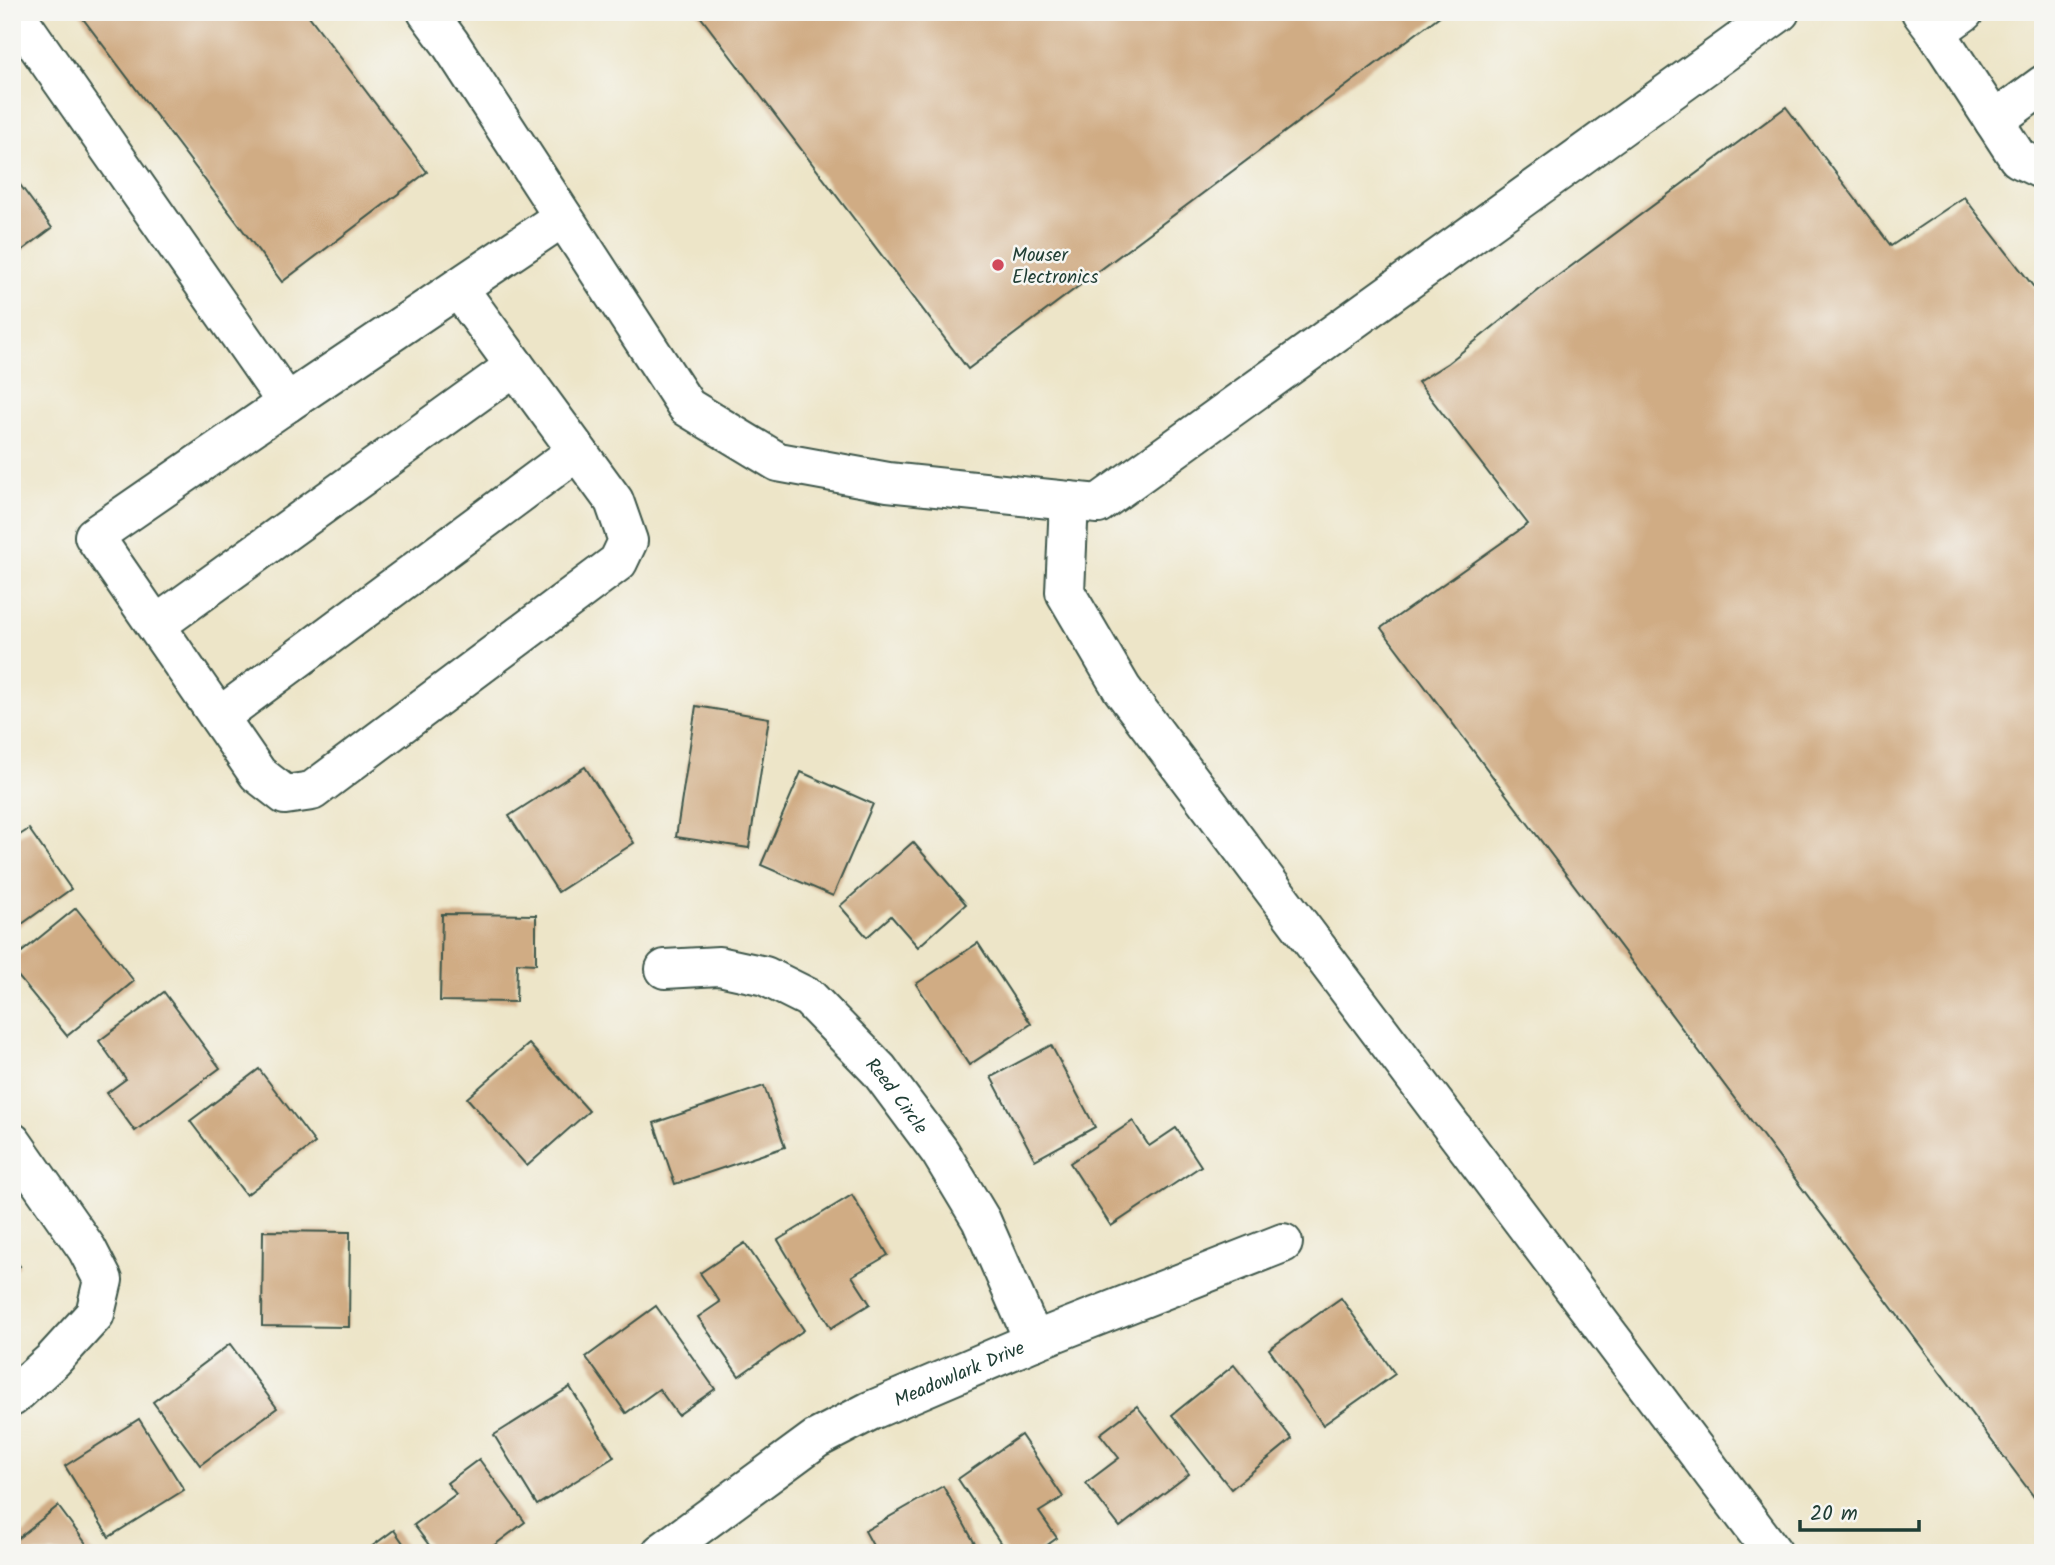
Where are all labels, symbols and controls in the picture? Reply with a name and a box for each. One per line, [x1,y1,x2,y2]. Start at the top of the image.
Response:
place label: Mouser Electronics [1012,241,1098,293]
marker: Mouser Electronics [990,257,1006,273]
street label: Reed Circle [857,1051,935,1141]
street label: Meadowlark Drive [890,1334,1030,1416]
scale bar [1800,1488,1918,1532]
text: 20 m [1810,1498,1858,1531]

